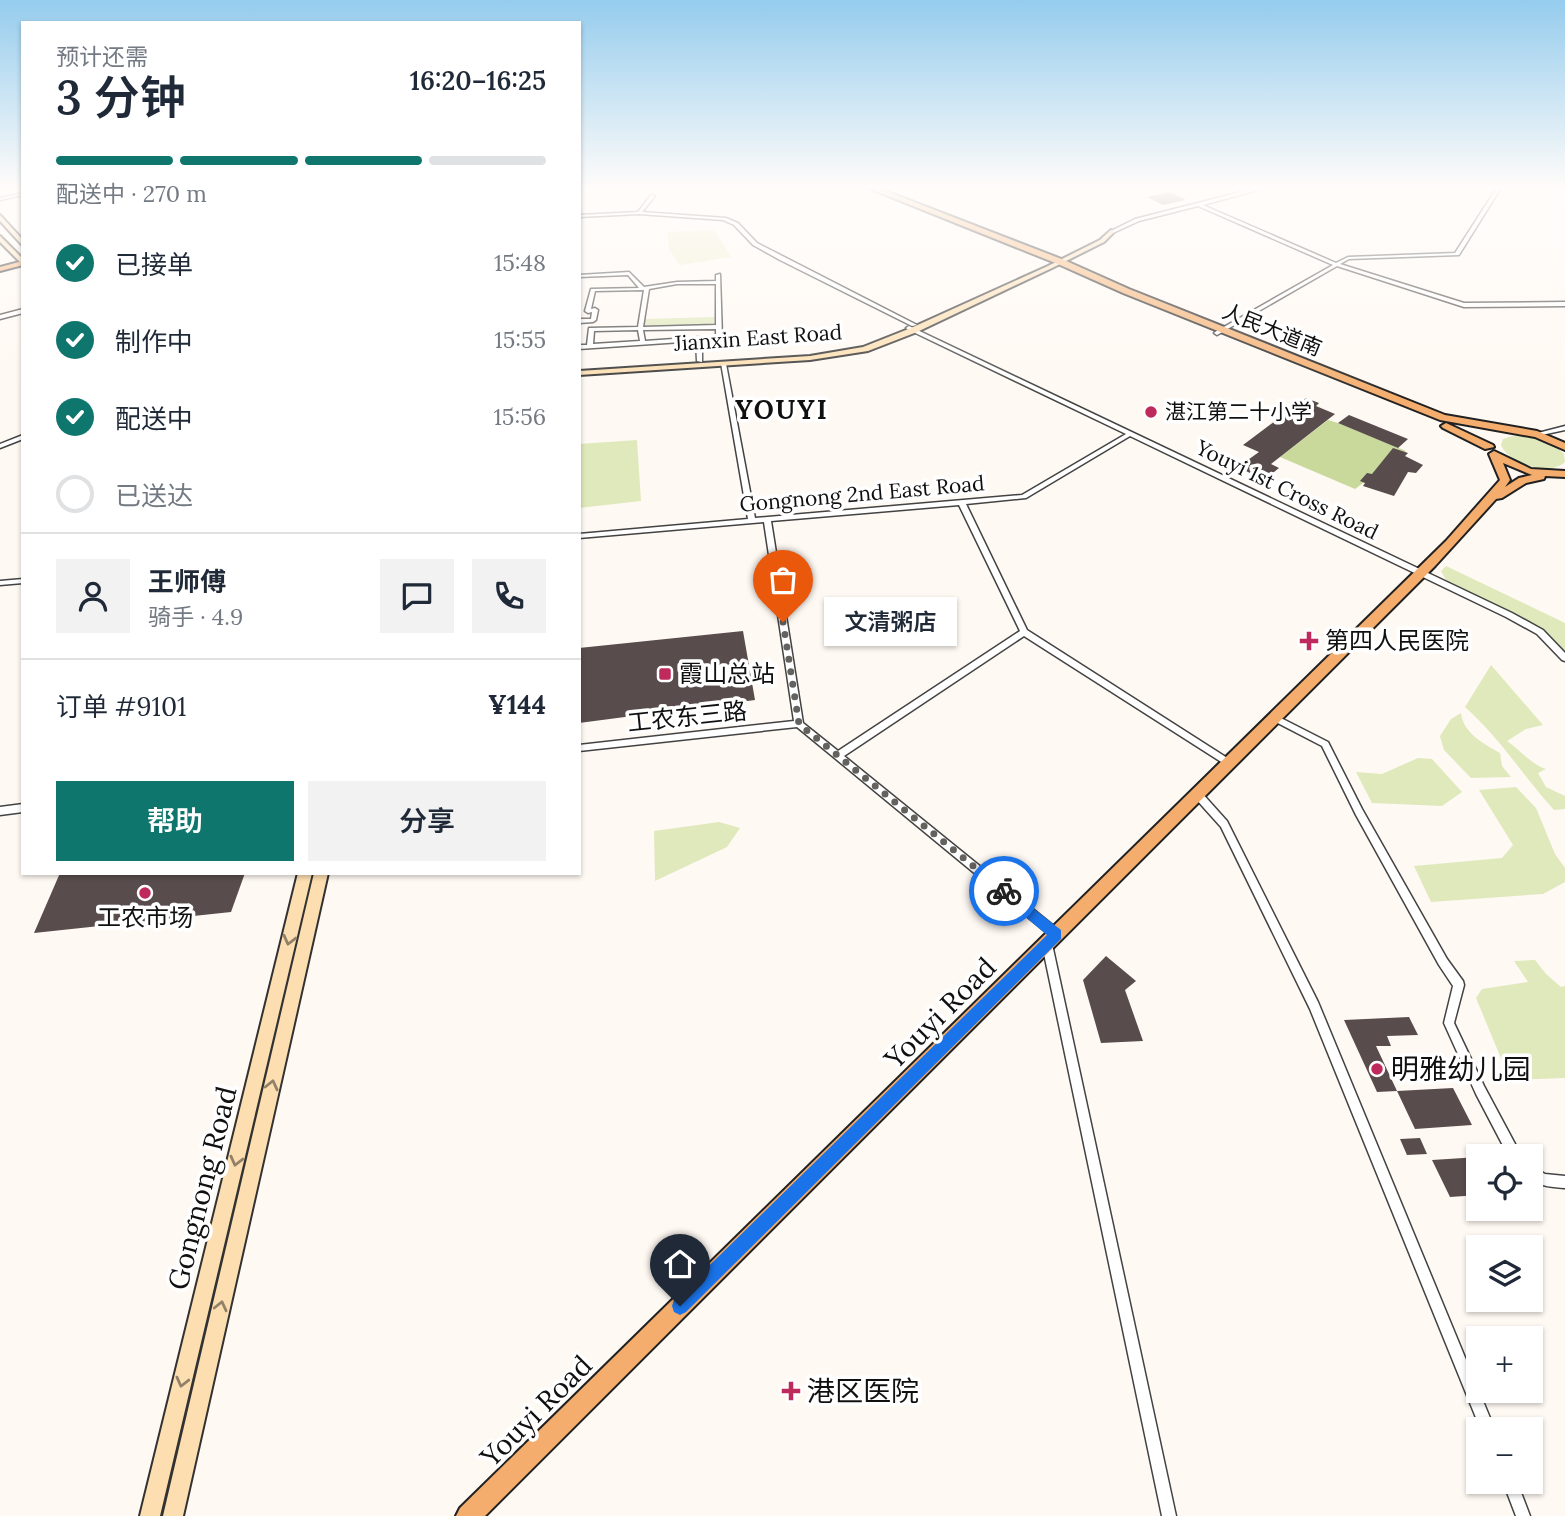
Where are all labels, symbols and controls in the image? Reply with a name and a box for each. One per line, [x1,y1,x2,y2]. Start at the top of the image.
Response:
text: 预计还需 [56,42,148,71]
text: 16:20–16:25 [410,64,546,97]
text: 3 分钟 [56,68,186,127]
text: 配送中 · 270 m [56,179,207,208]
icon: check [56,244,94,282]
text: 已接单 [115,248,193,281]
text: 15:48 [494,248,546,277]
street label: 人民大道南 [1218,297,1326,362]
street label: Jianxin East Road [672,318,843,357]
icon: check [56,321,94,359]
text: 制作中 [115,325,193,358]
text: 15:55 [494,325,546,354]
district label: YOUYI [735,393,829,426]
icon: check [56,398,94,436]
place label: 湛江第二十小学 [1165,398,1312,425]
text: 配送中 [115,402,193,435]
text: 15:56 [494,402,546,431]
marker: 湛江第二十小学 [1143,404,1159,420]
street label: Youyi 1st Cross Road [1191,433,1383,545]
street label: Gongnong 2nd East Road [738,469,985,518]
text: 已送达 [115,479,193,512]
pin [753,550,813,622]
button: person [56,559,130,633]
button: chat [380,559,454,633]
button: phone [472,559,546,633]
icon: bag [764,561,802,599]
text: 王师傅 [148,565,226,598]
callout: 文清粥店 [825,598,958,646]
text: 骑手 · 4.9 [148,602,243,631]
text: 文清粥店 [845,607,937,636]
place label: 第四人民医院 [1325,625,1469,656]
marker: 第四人民医院 [1299,631,1319,651]
place label: 霞山总站 [679,658,775,689]
marker: 霞山总站 [657,666,673,682]
text: ¥144 [488,688,546,721]
text: 订单 #9101 [56,690,187,723]
street label: 工农东三路 [626,695,748,738]
button: 帮助 [56,781,294,861]
button: 分享 [308,781,546,861]
courier [969,856,1039,926]
icon: bike [985,872,1023,910]
marker: 工农市场 [137,885,153,901]
place label: 工农市场 [97,902,193,933]
one-way arrow [283,933,297,945]
street label: Youyi Road [876,949,1004,1077]
place label: 明雅幼儿园 [1391,1051,1531,1087]
marker: 明雅幼儿园 [1369,1061,1385,1077]
one-way arrow [264,1079,279,1091]
street label: Gongnong Road [159,1083,245,1293]
map controls [1466,1144,1543,1494]
button: locate [1466,1144,1543,1221]
one-way arrow [230,1155,244,1167]
pin [650,1234,710,1306]
button: layers [1466,1235,1543,1312]
icon: home [661,1245,699,1283]
one-way arrow [213,1300,227,1312]
button: + [1466,1326,1543,1403]
street label: Youyi Road [472,1347,600,1475]
place label: 港区医院 [807,1373,919,1409]
one-way arrow [176,1376,190,1388]
marker: 港区医院 [781,1381,801,1401]
button: − [1466,1417,1543,1494]

